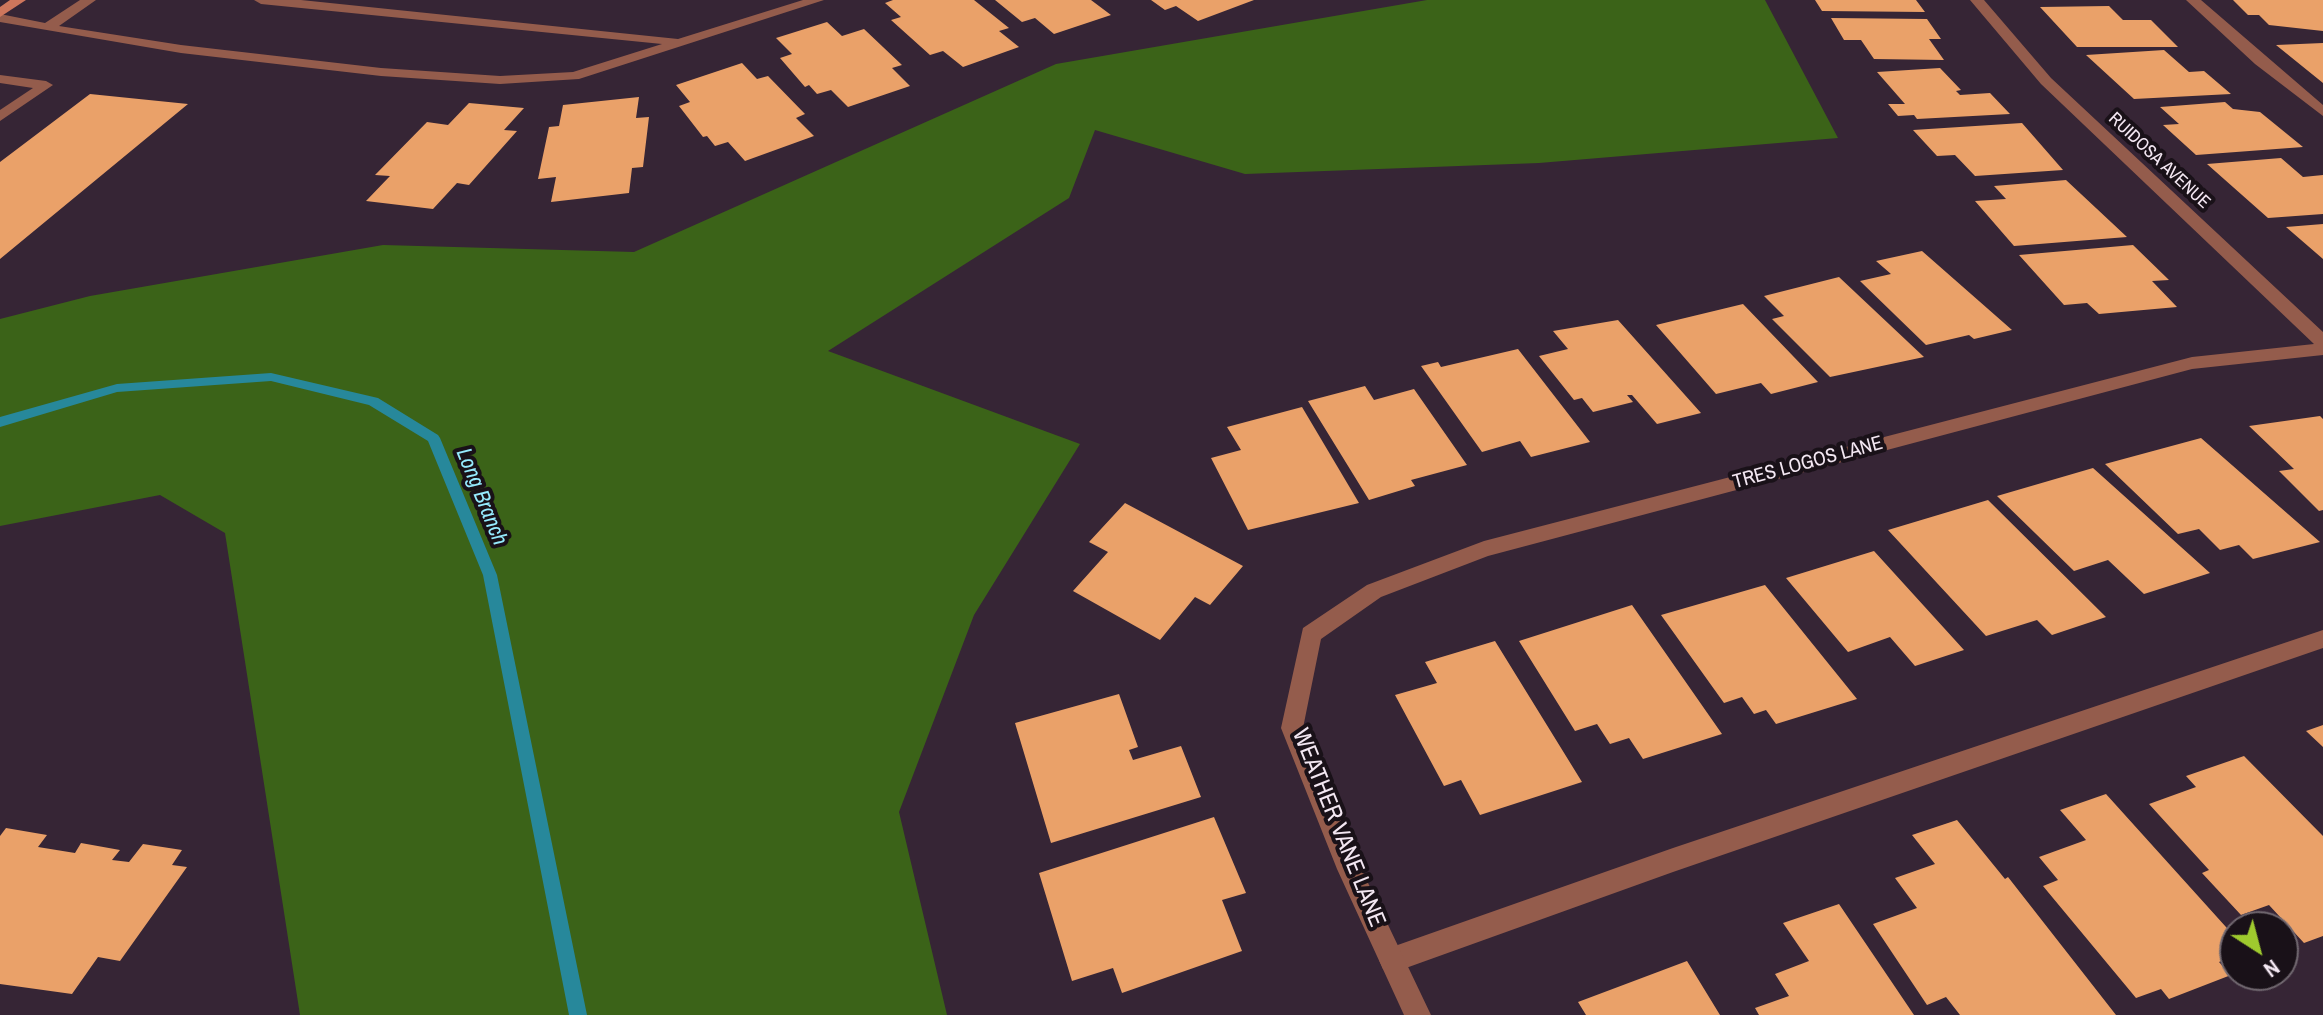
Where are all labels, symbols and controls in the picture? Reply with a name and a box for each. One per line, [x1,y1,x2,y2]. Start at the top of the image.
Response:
street label: RUIDOSA AVENUE [2104,108,2214,214]
street label: TRES LOGOS LANE [1730,431,1886,495]
water label: Long Branch [450,445,512,549]
street label: WEATHER VANE LANE [1285,725,1391,931]
north arrow [2219,911,2299,991]
text: N [2258,953,2286,985]

